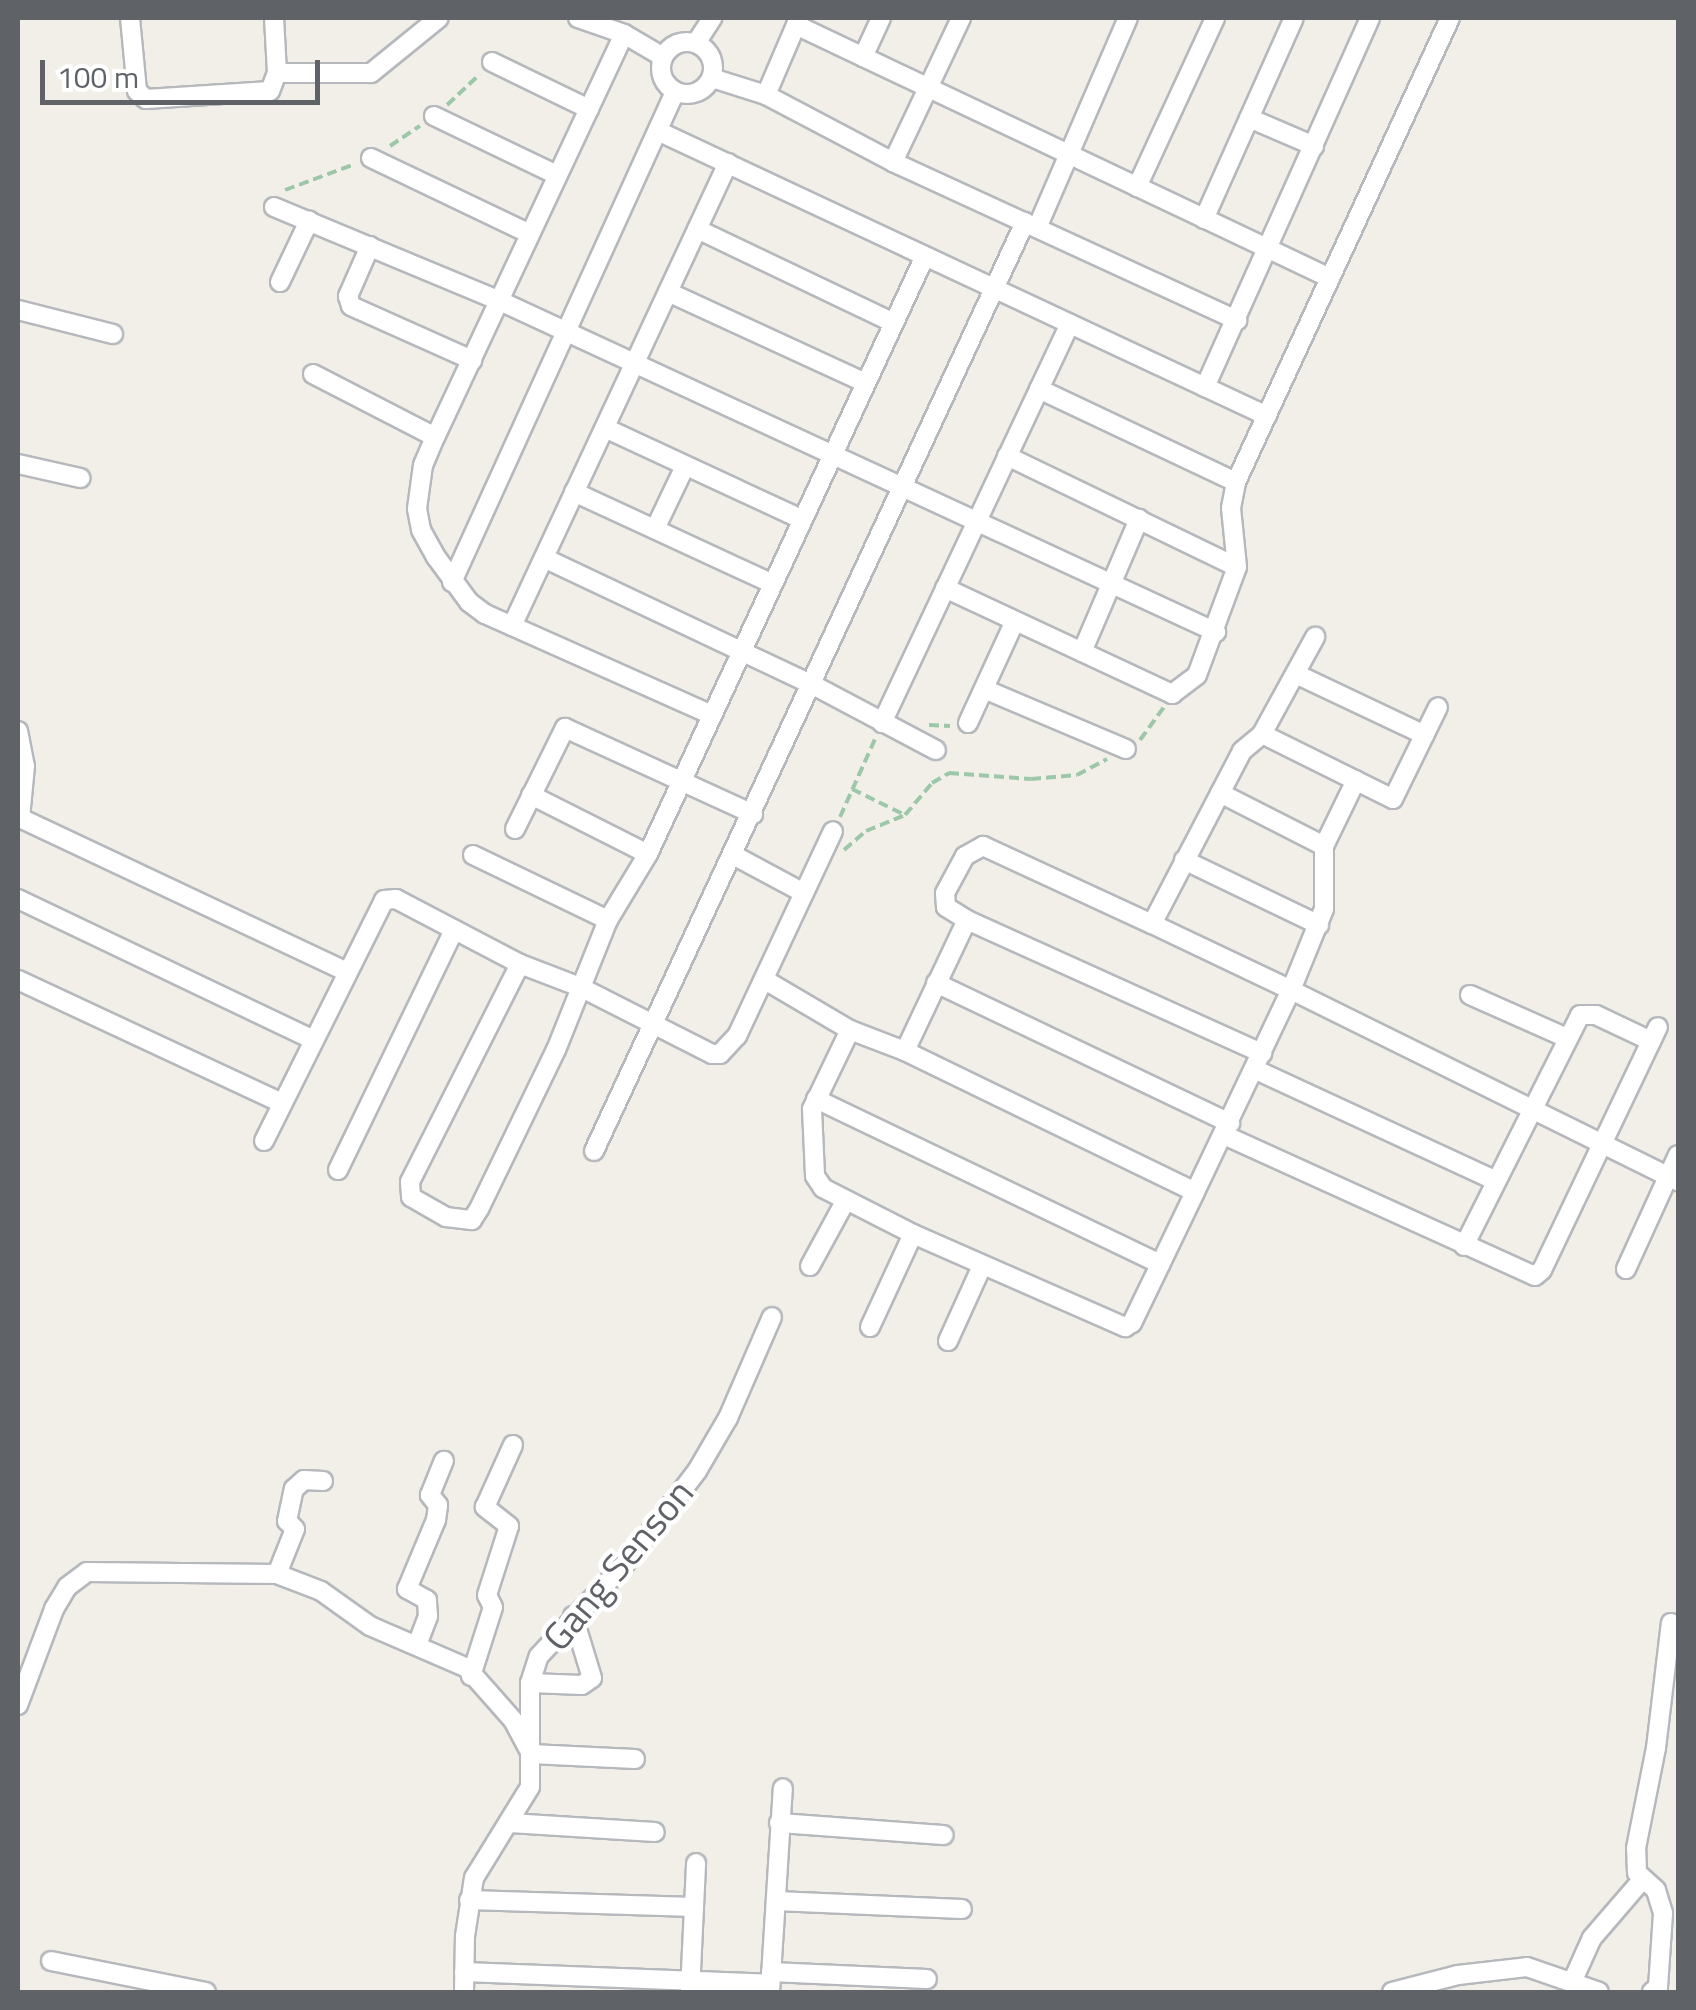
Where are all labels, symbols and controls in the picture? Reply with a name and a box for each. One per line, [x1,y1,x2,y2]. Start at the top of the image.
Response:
scale bar [45,40,325,102]
text: 100 m [57,54,139,100]
street label: Gang Senson [533,1470,703,1660]

